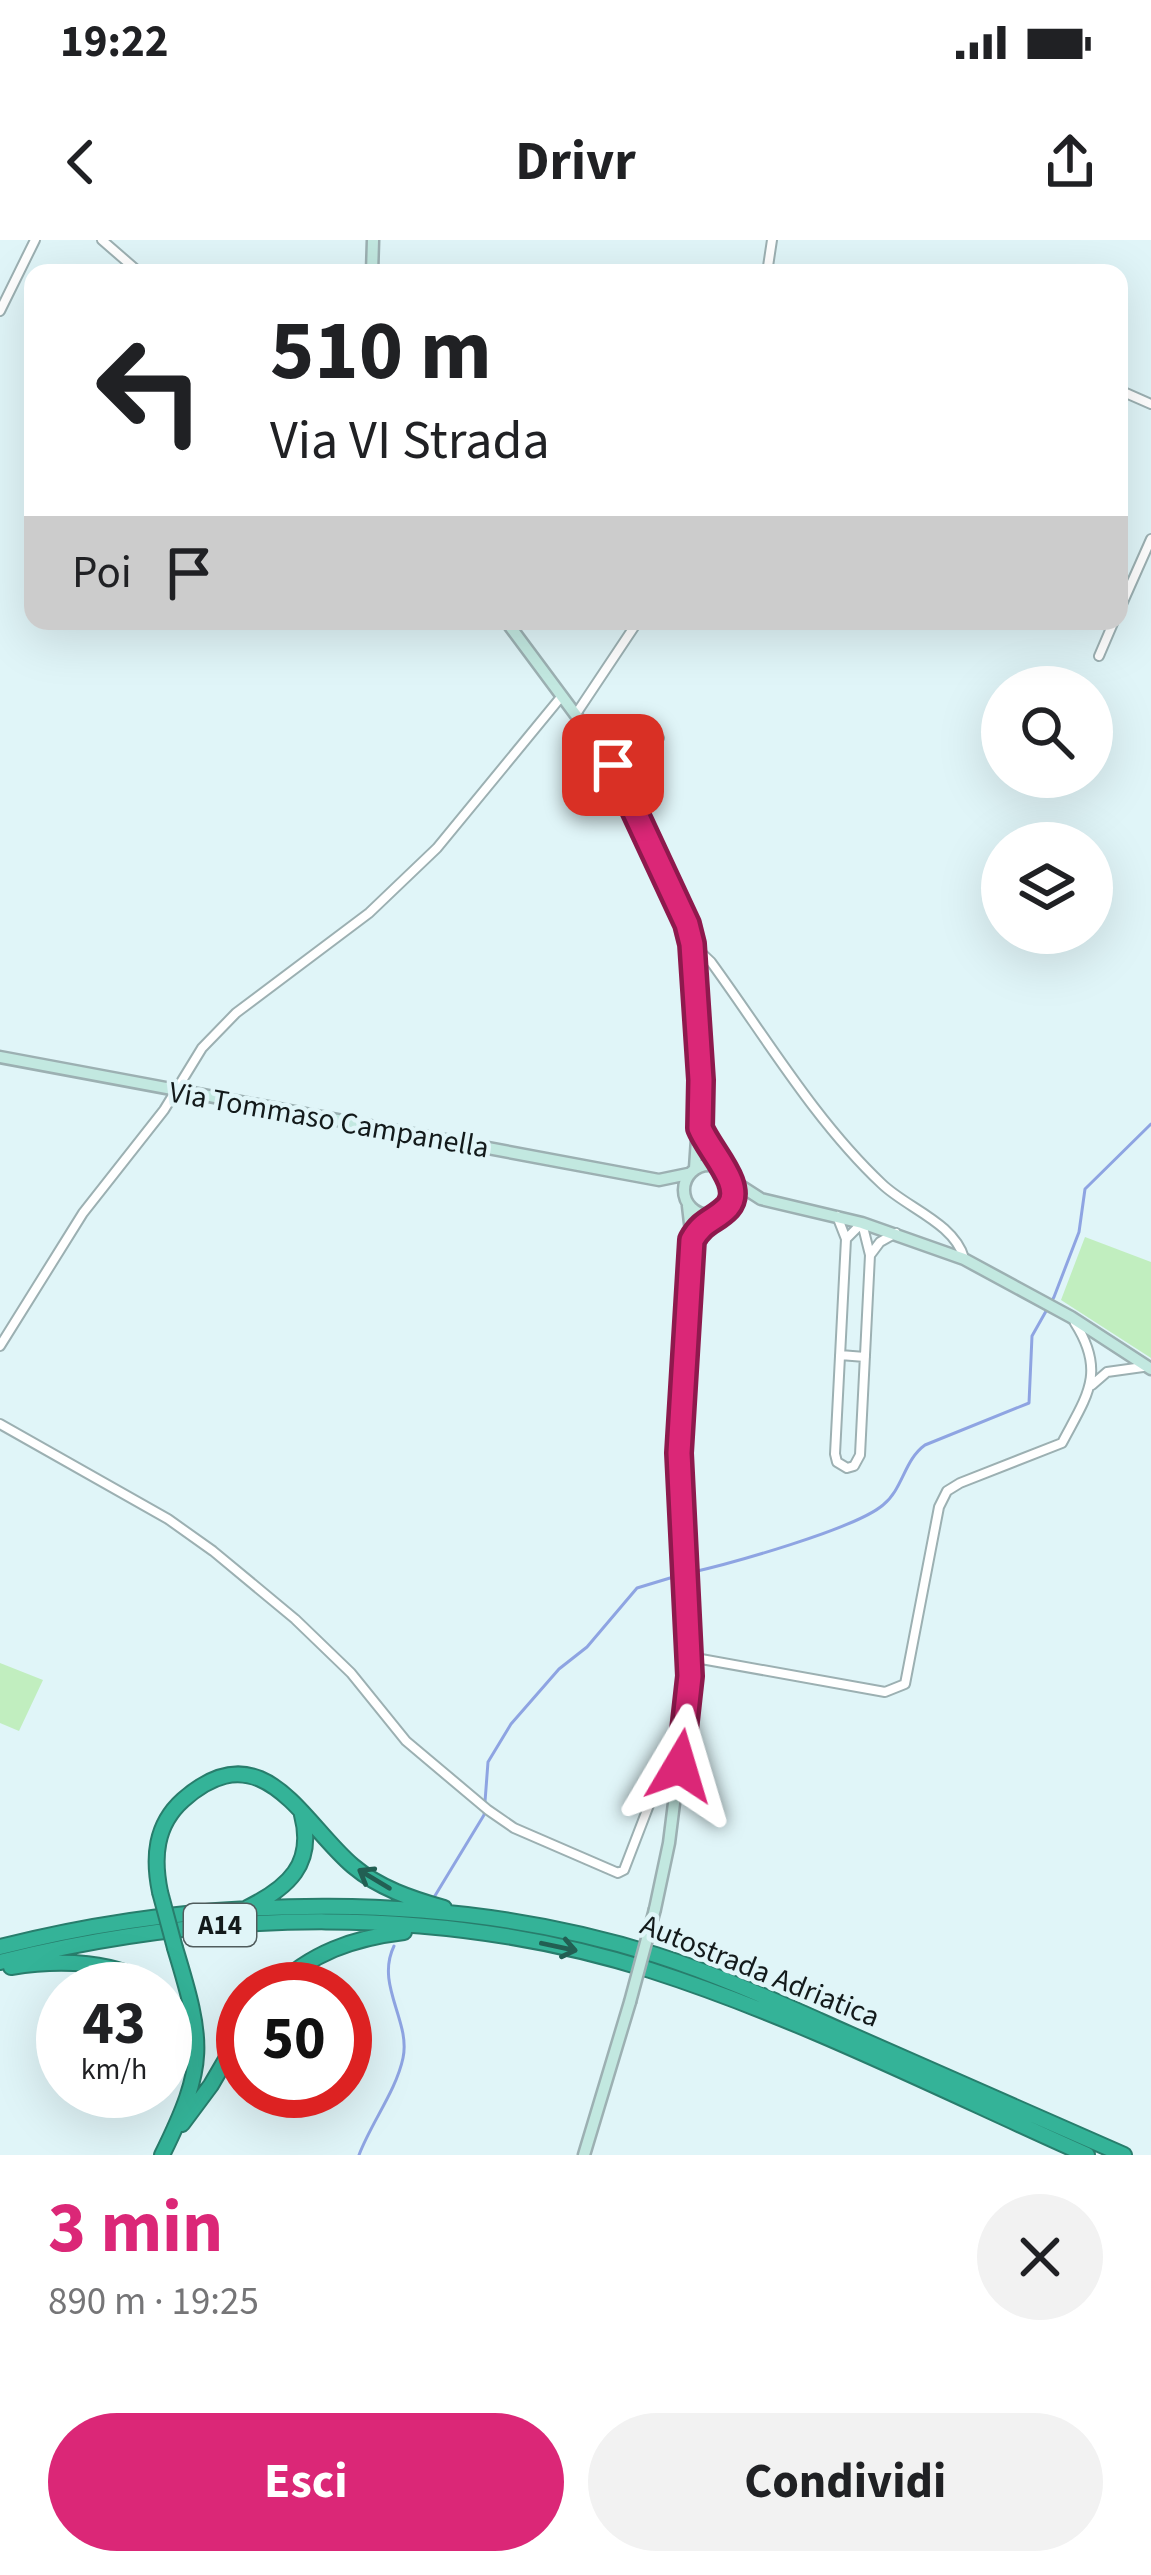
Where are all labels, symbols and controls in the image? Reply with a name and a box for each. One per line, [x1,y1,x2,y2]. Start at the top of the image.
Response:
text: 19:22 [60,10,169,74]
text: Drivr [515,124,636,201]
icon: back [48,129,114,195]
icon: share [1037,129,1103,195]
text: 510 m [270,292,492,412]
icon: left [72,312,228,468]
text: Via VI Strada [270,403,550,480]
icon: arrive [156,540,222,606]
text: Poi [72,541,132,605]
map controls [981,666,1113,954]
button: search [981,666,1113,798]
pin [562,714,664,816]
icon: arrive [580,732,646,798]
button: layers [981,822,1113,954]
street label: Via Tommaso Campanella [166,1071,492,1169]
position arrow [617,1703,743,1829]
one-way arrow [357,1867,392,1891]
street label: Autostrada Adriatica [634,1903,886,2039]
road number: A14 [184,1904,256,1946]
one-way arrow [539,1937,577,1960]
speed limit sign: 50 [216,1962,372,2118]
text: 43 [82,1982,146,2067]
text: km/h [81,2048,147,2091]
text: 3 min [48,2177,223,2280]
button: close [977,2194,1103,2320]
text: 890 m · 19:25 [48,2274,259,2330]
button: Esci [48,2413,564,2551]
button: Condividi [588,2413,1103,2551]

